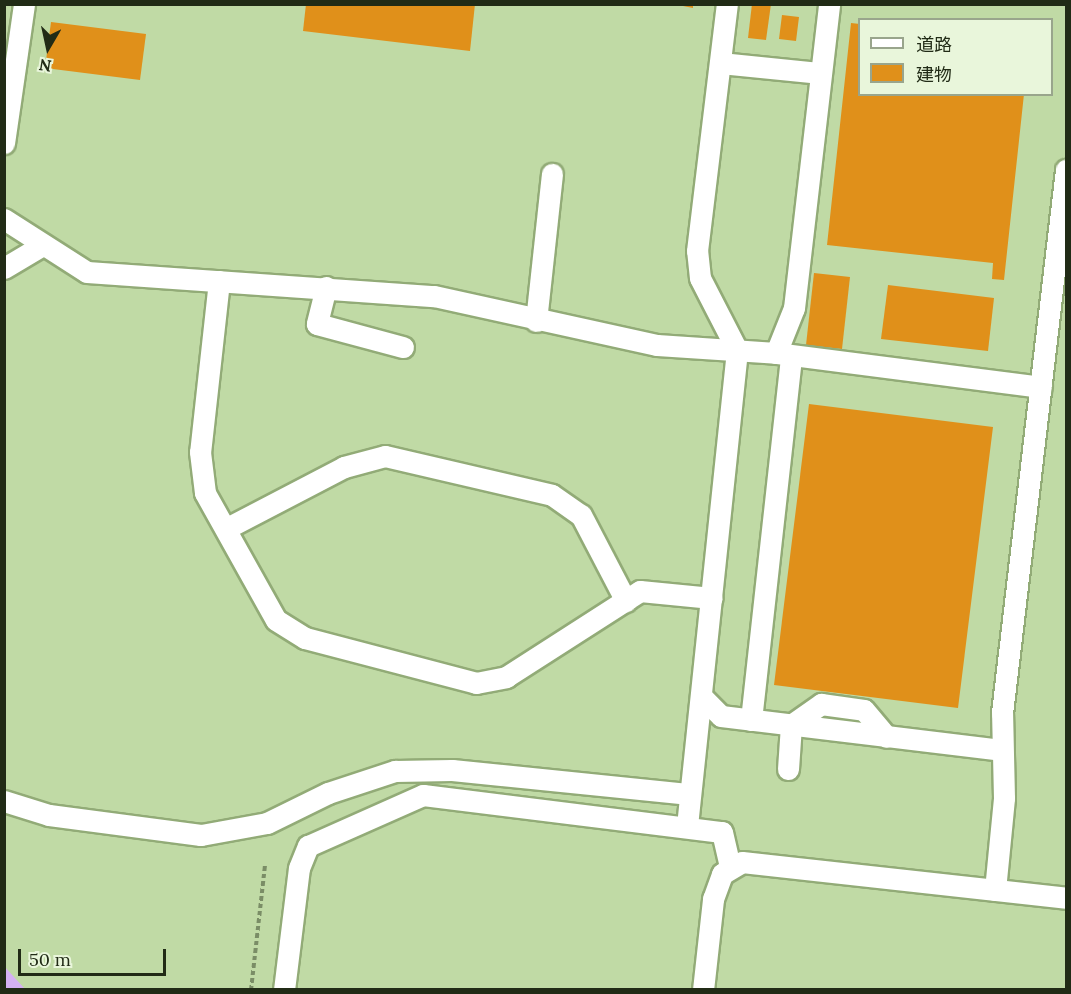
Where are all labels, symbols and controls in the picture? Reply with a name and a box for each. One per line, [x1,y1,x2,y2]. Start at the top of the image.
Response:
north arrow [18,18,78,78]
legend [858,18,1053,96]
text: 道路 [916,33,952,56]
text: N [38,55,53,77]
text: 建物 [916,63,952,86]
scale bar [21,937,170,975]
text: 50 m [29,948,71,971]

